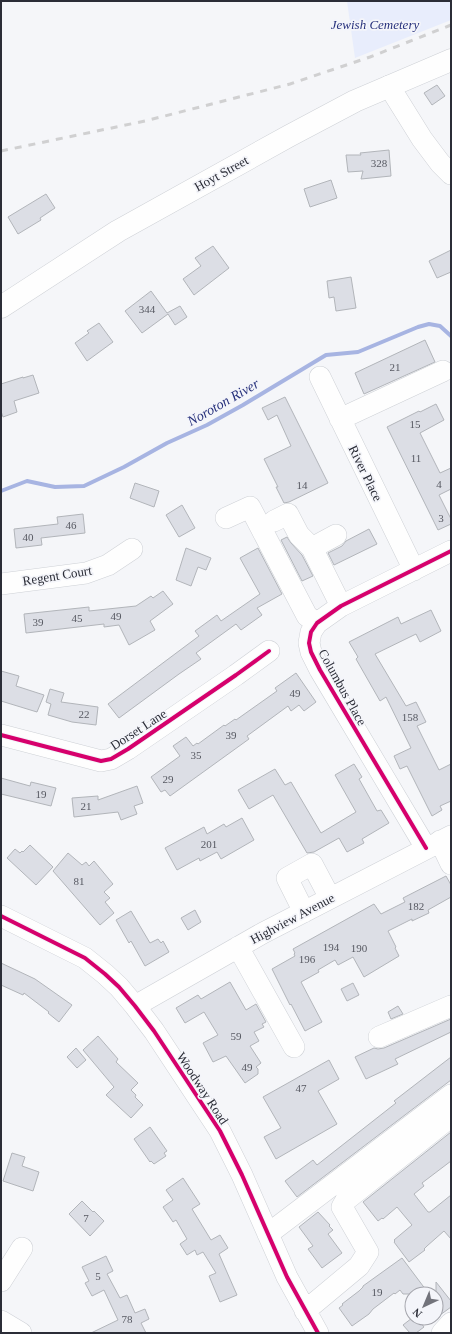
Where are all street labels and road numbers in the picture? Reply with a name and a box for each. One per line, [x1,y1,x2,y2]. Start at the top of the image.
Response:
street label: Hoyt Street [192,152,251,194]
street label: River Place [346,443,386,504]
street label: Regent Court [21,563,93,588]
street label: Columbus Place [315,646,370,728]
street label: Dorset Lane [107,706,169,753]
street label: Highview Avenue [248,890,337,947]
street label: Woodway Road [174,1049,232,1128]

